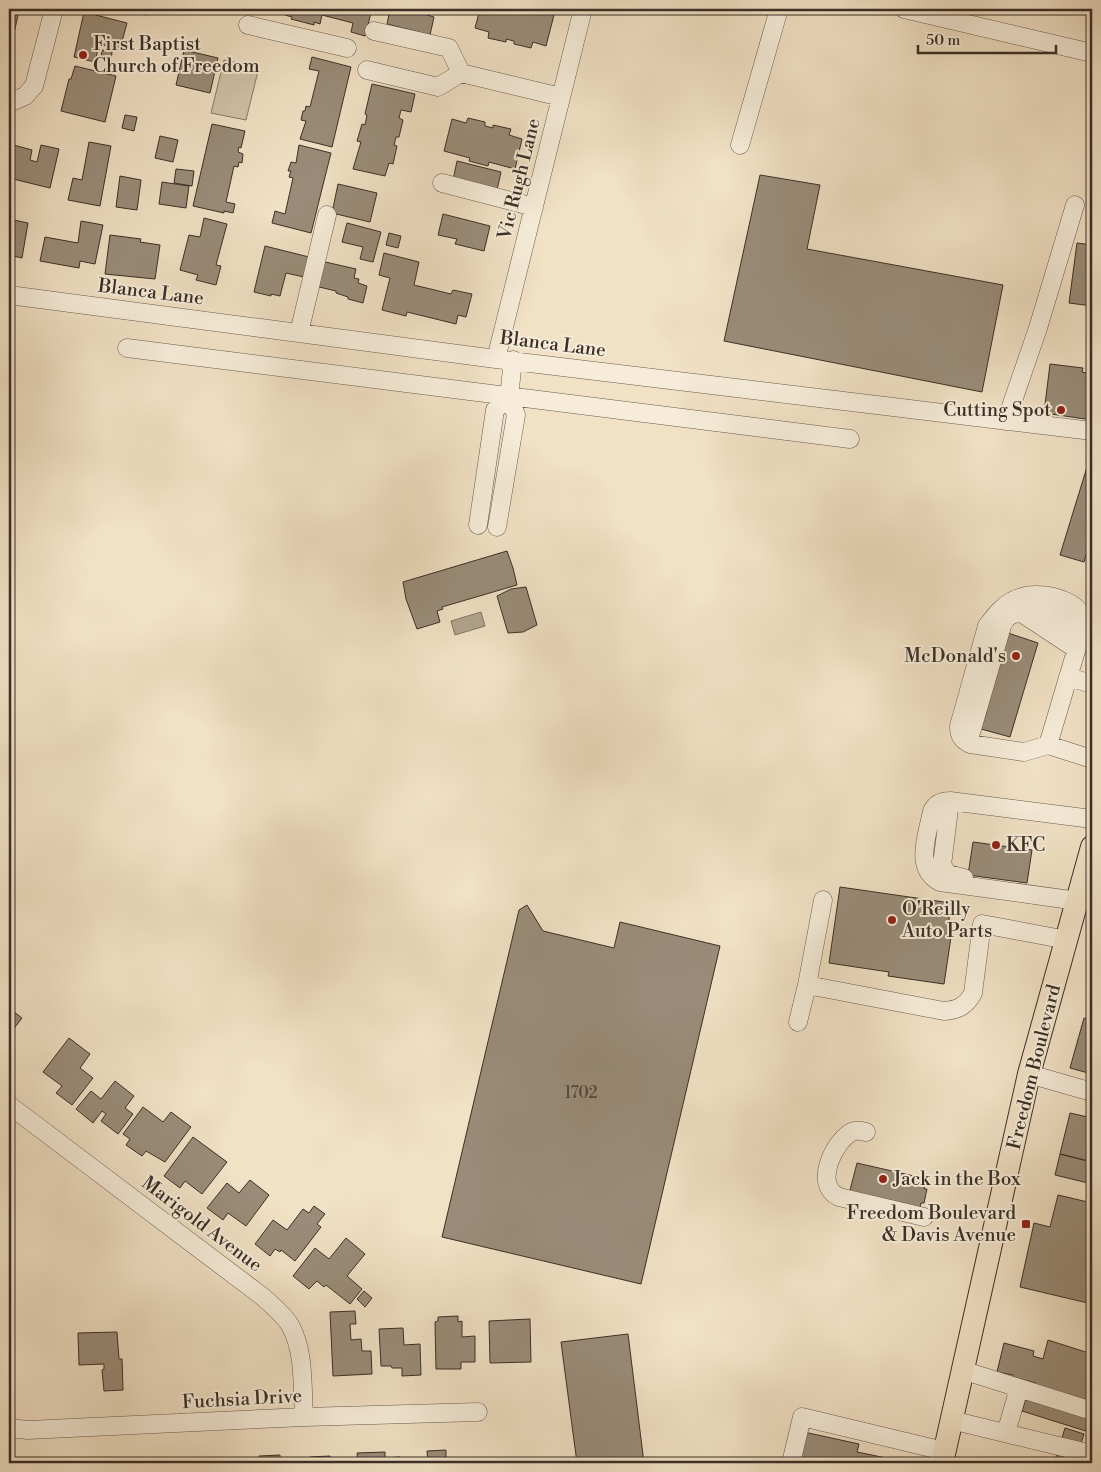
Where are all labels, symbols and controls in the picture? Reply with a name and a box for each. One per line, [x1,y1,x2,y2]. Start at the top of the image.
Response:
scale bar [918,22,1056,54]
text: 50 m [926,31,960,50]
place label: First Baptist Church of Freedom [93,32,260,78]
marker: First Baptist Church of Freedom [77,49,89,61]
street label: Vic Rugh Lane [492,116,546,243]
street label: Blanca Lane [96,273,205,310]
street label: Blanca Lane [498,325,607,362]
place label: Cutting Spot [943,398,1051,422]
marker: Cutting Spot [1055,404,1067,416]
place label: McDonald's [904,644,1006,668]
marker: McDonald's [1010,650,1022,662]
place label: KFC [1006,833,1045,857]
marker: KFC [990,839,1002,851]
place label: O'Reilly Auto Parts [901,897,992,943]
marker: O'Reilly Auto Parts [886,914,898,926]
street label: Freedom Boulevard [1002,982,1066,1152]
house number: 1702 [564,1083,598,1103]
place label: Jack in the Box [892,1167,1021,1191]
street label: Marigold Avenue [137,1171,267,1277]
marker: Jack in the Box [877,1173,889,1185]
place label: Freedom Boulevard & Davis Avenue [847,1201,1016,1247]
marker: Freedom Boulevard & Davis Avenue [1020,1218,1032,1230]
street label: Fuchsia Drive [181,1384,303,1414]

